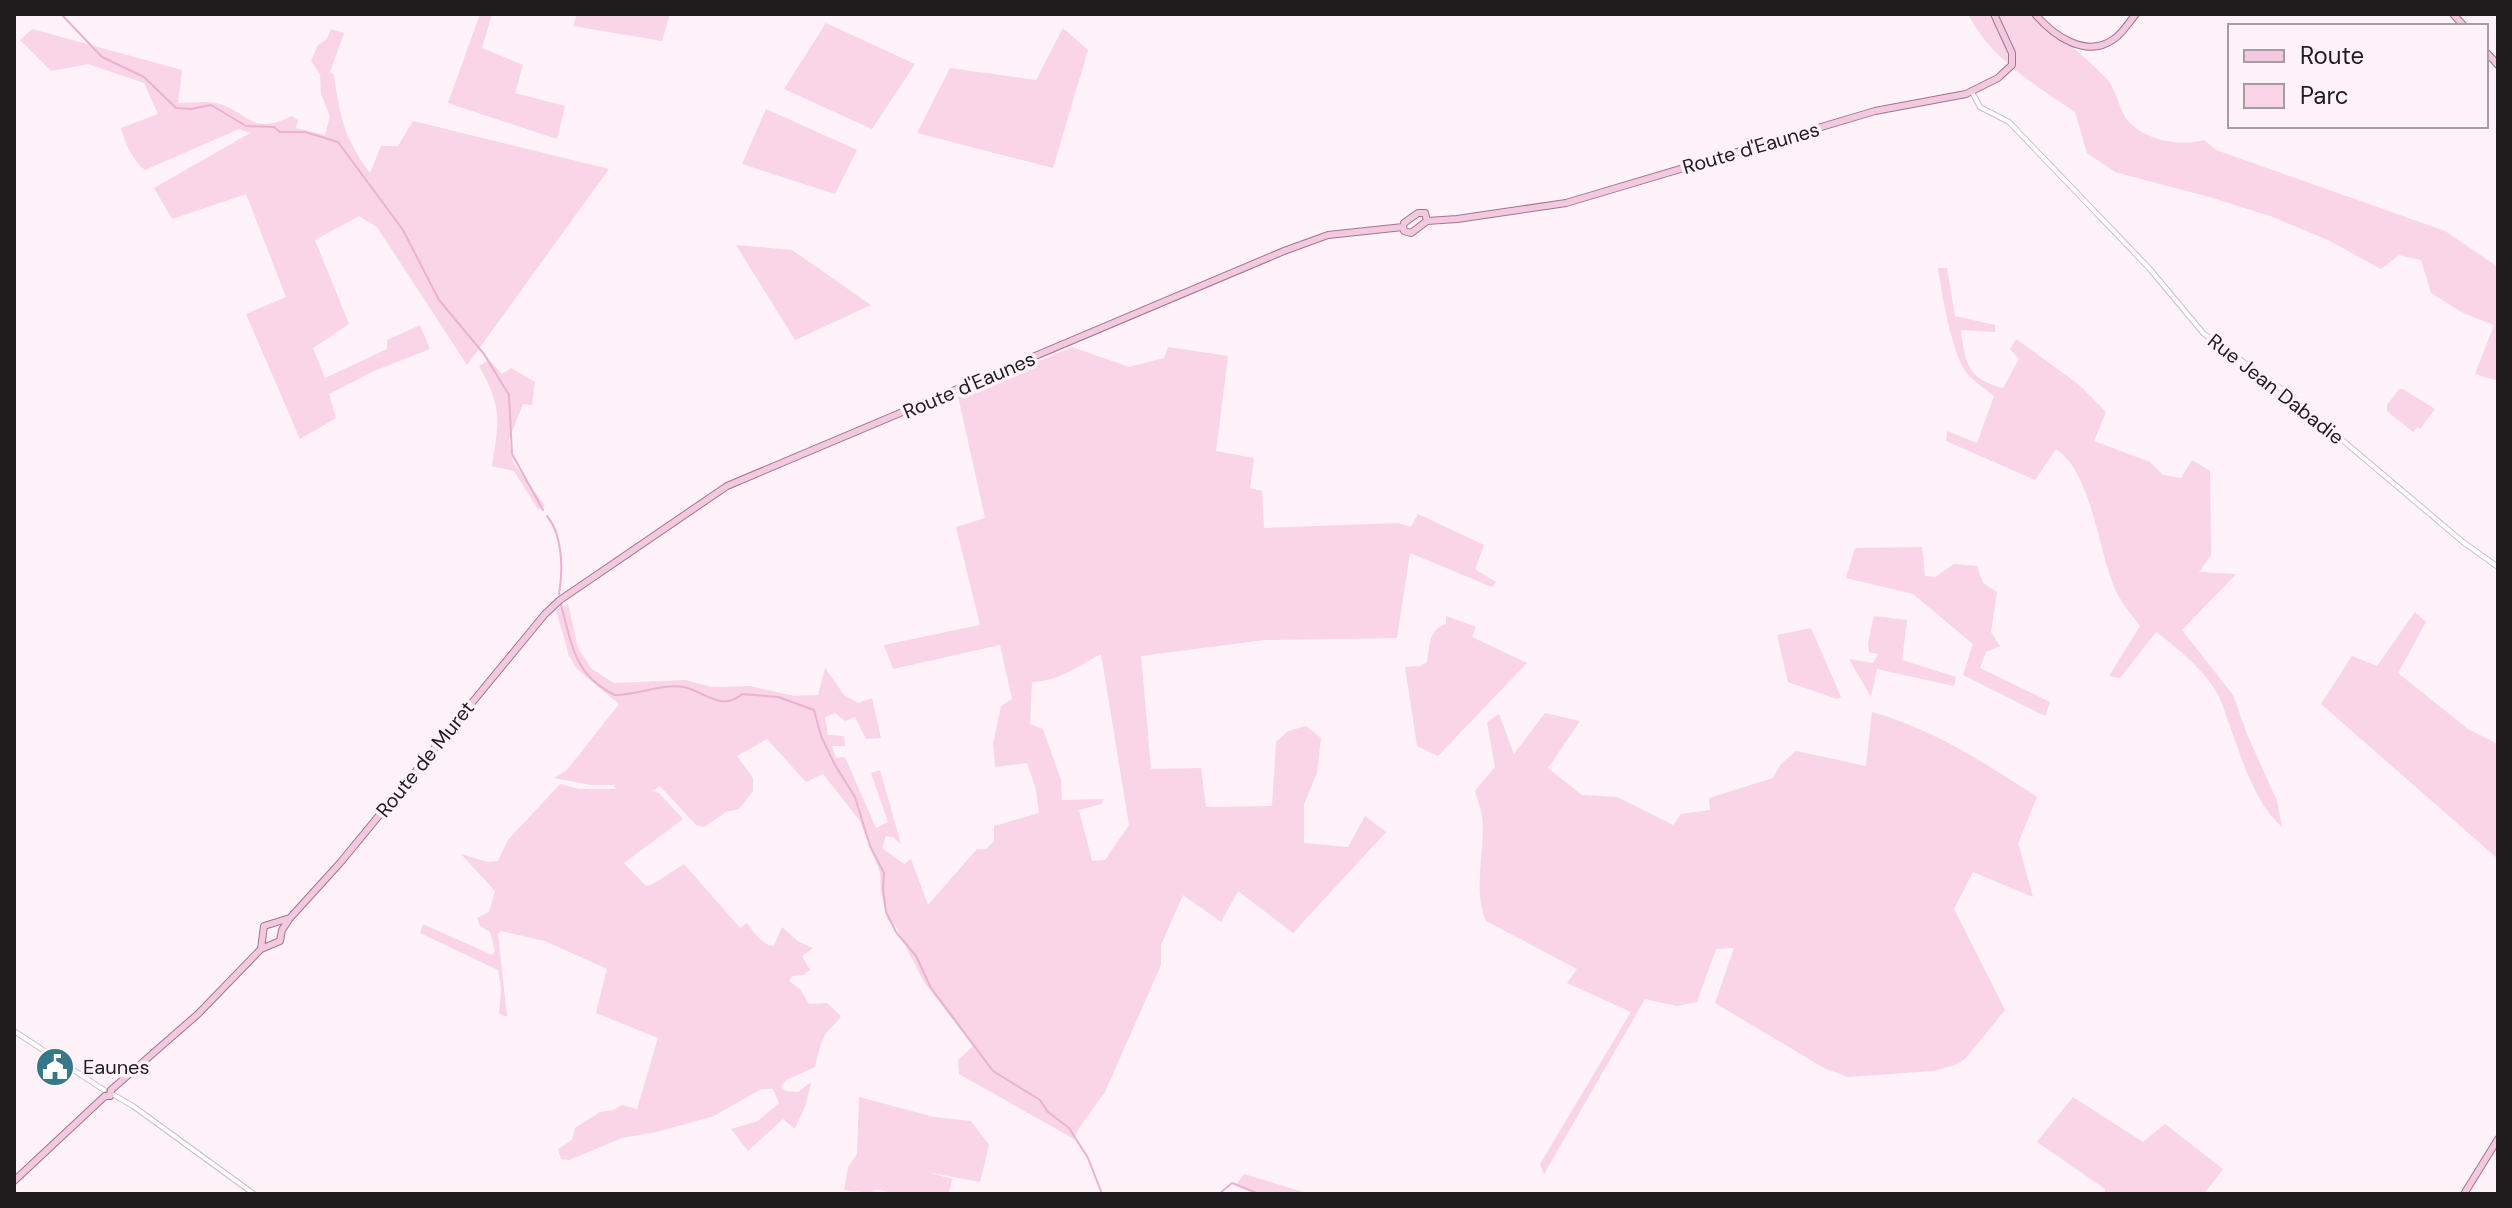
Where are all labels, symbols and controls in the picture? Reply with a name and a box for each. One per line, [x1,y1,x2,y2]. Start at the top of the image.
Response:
legend [2228,24,2488,128]
text: Route [2300,40,2364,71]
text: Parc [2300,80,2349,111]
street label: Route d'Eaunes [1680,116,1822,180]
street label: Rue Jean Dabadie [2203,328,2349,450]
street label: Route d'Eaunes [899,345,1039,425]
street label: Route de Muret [370,695,480,822]
public building icon: Eaunes [34,1046,76,1088]
place label: Eaunes [83,1054,150,1080]

